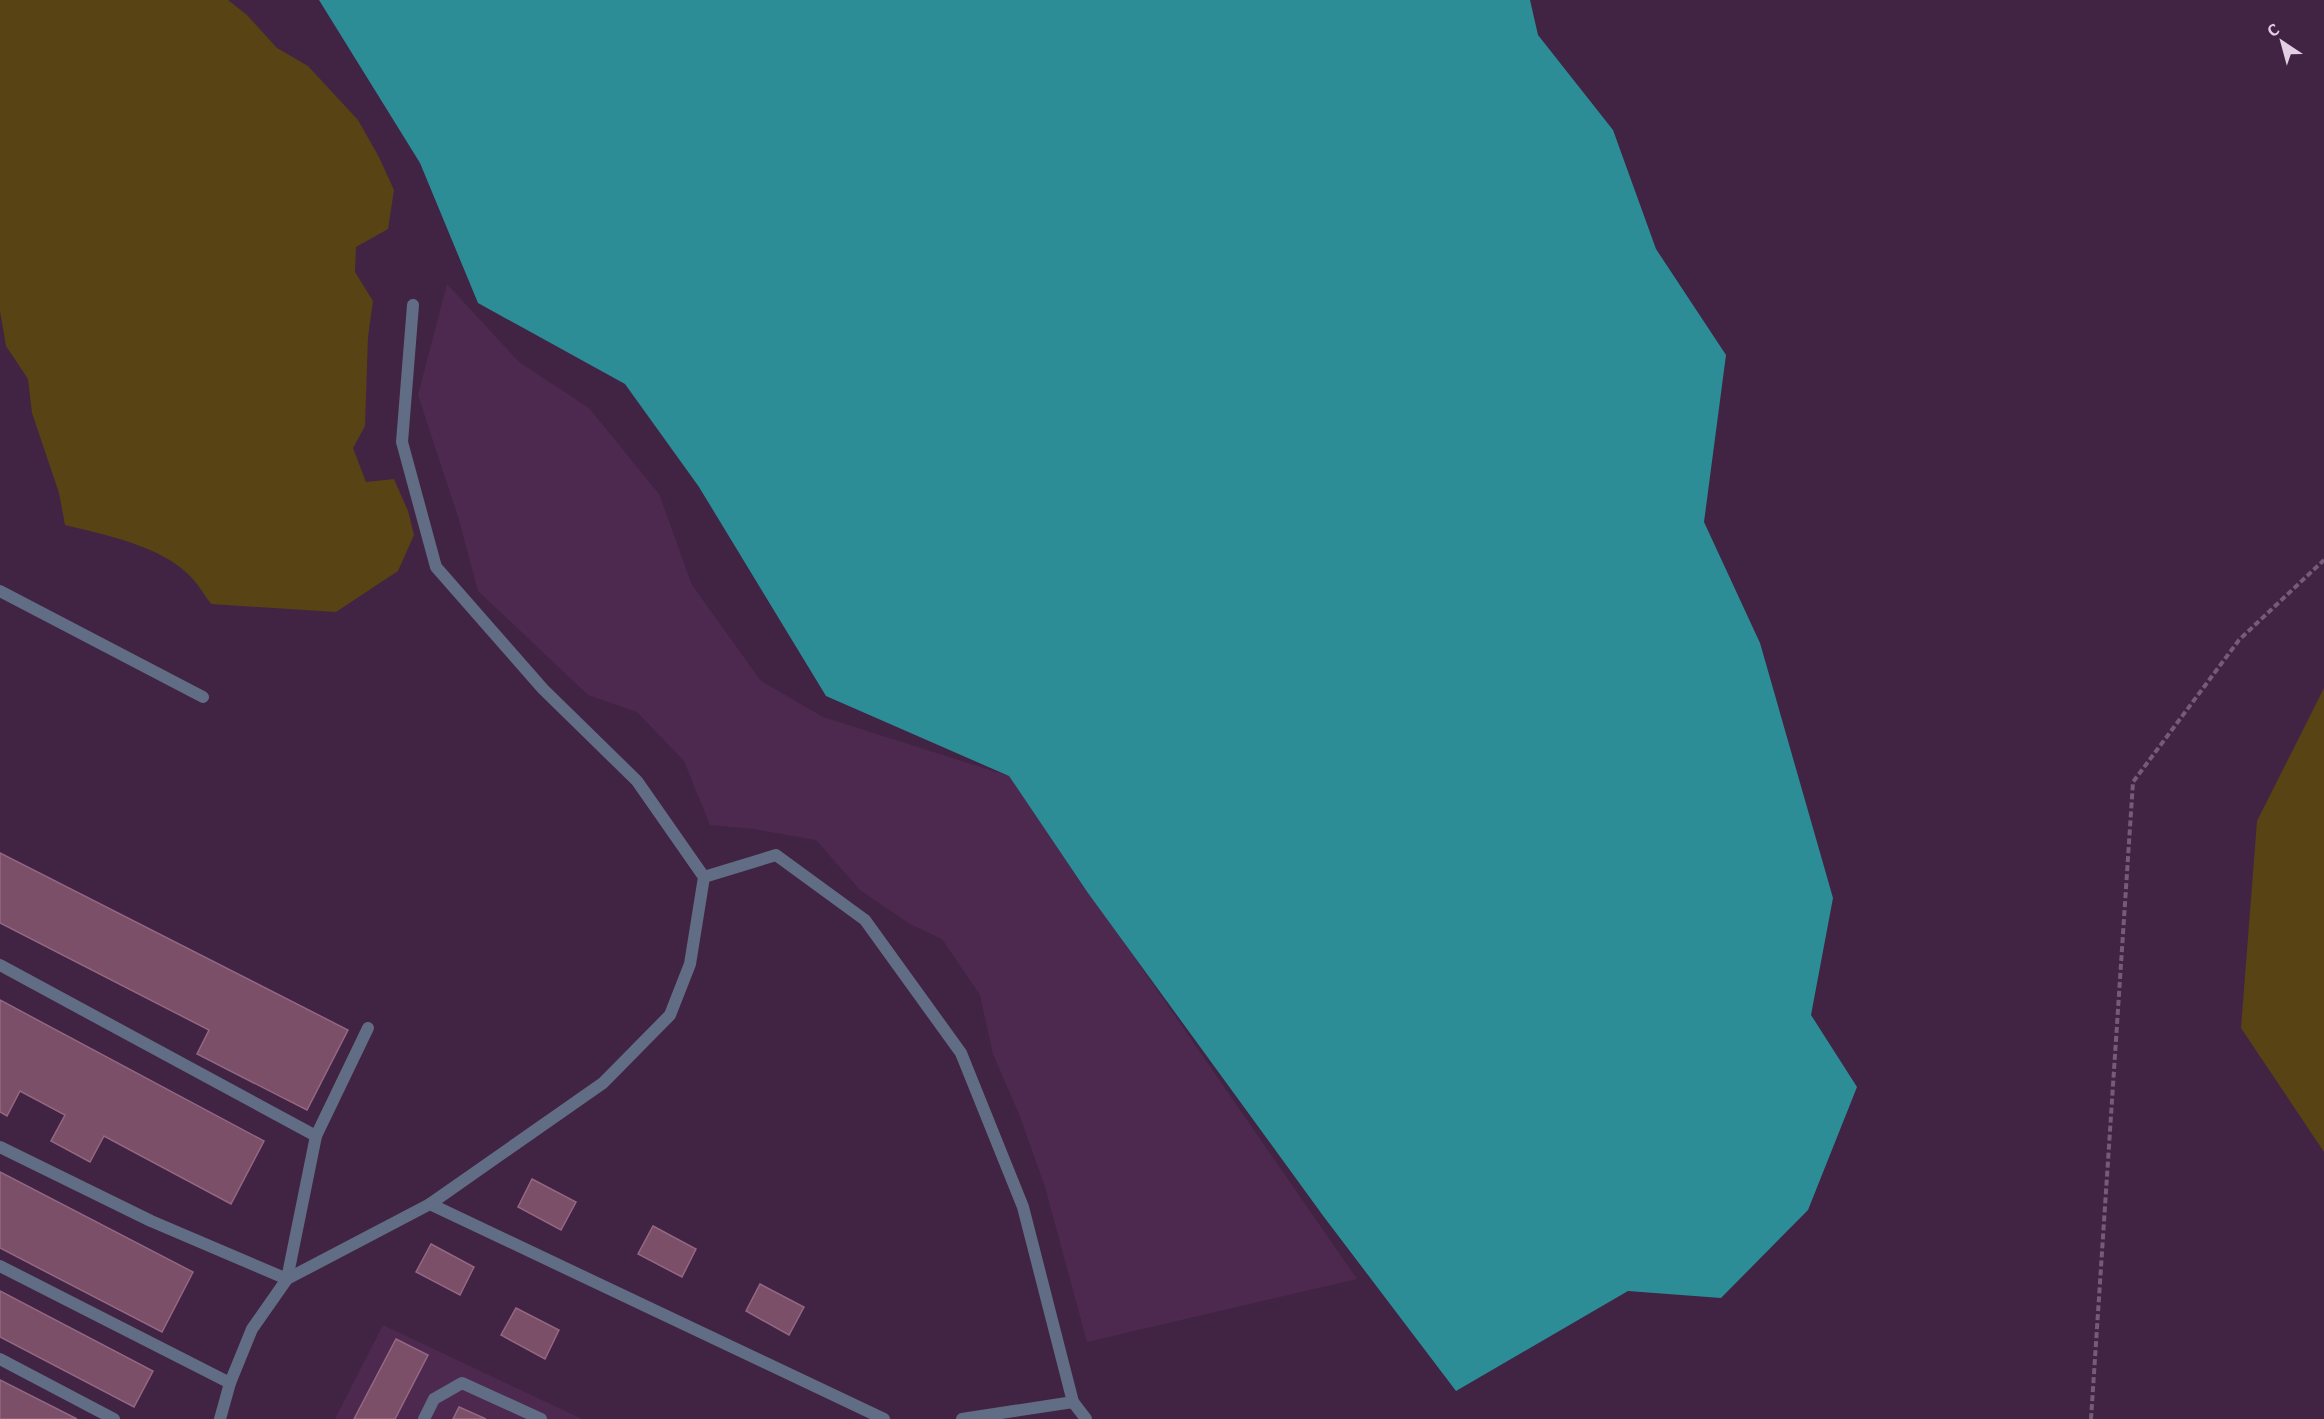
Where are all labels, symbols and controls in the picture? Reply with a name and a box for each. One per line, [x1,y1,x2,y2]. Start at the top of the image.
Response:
north arrow [2252,12,2312,72]
text: С [2264,20,2283,41]

